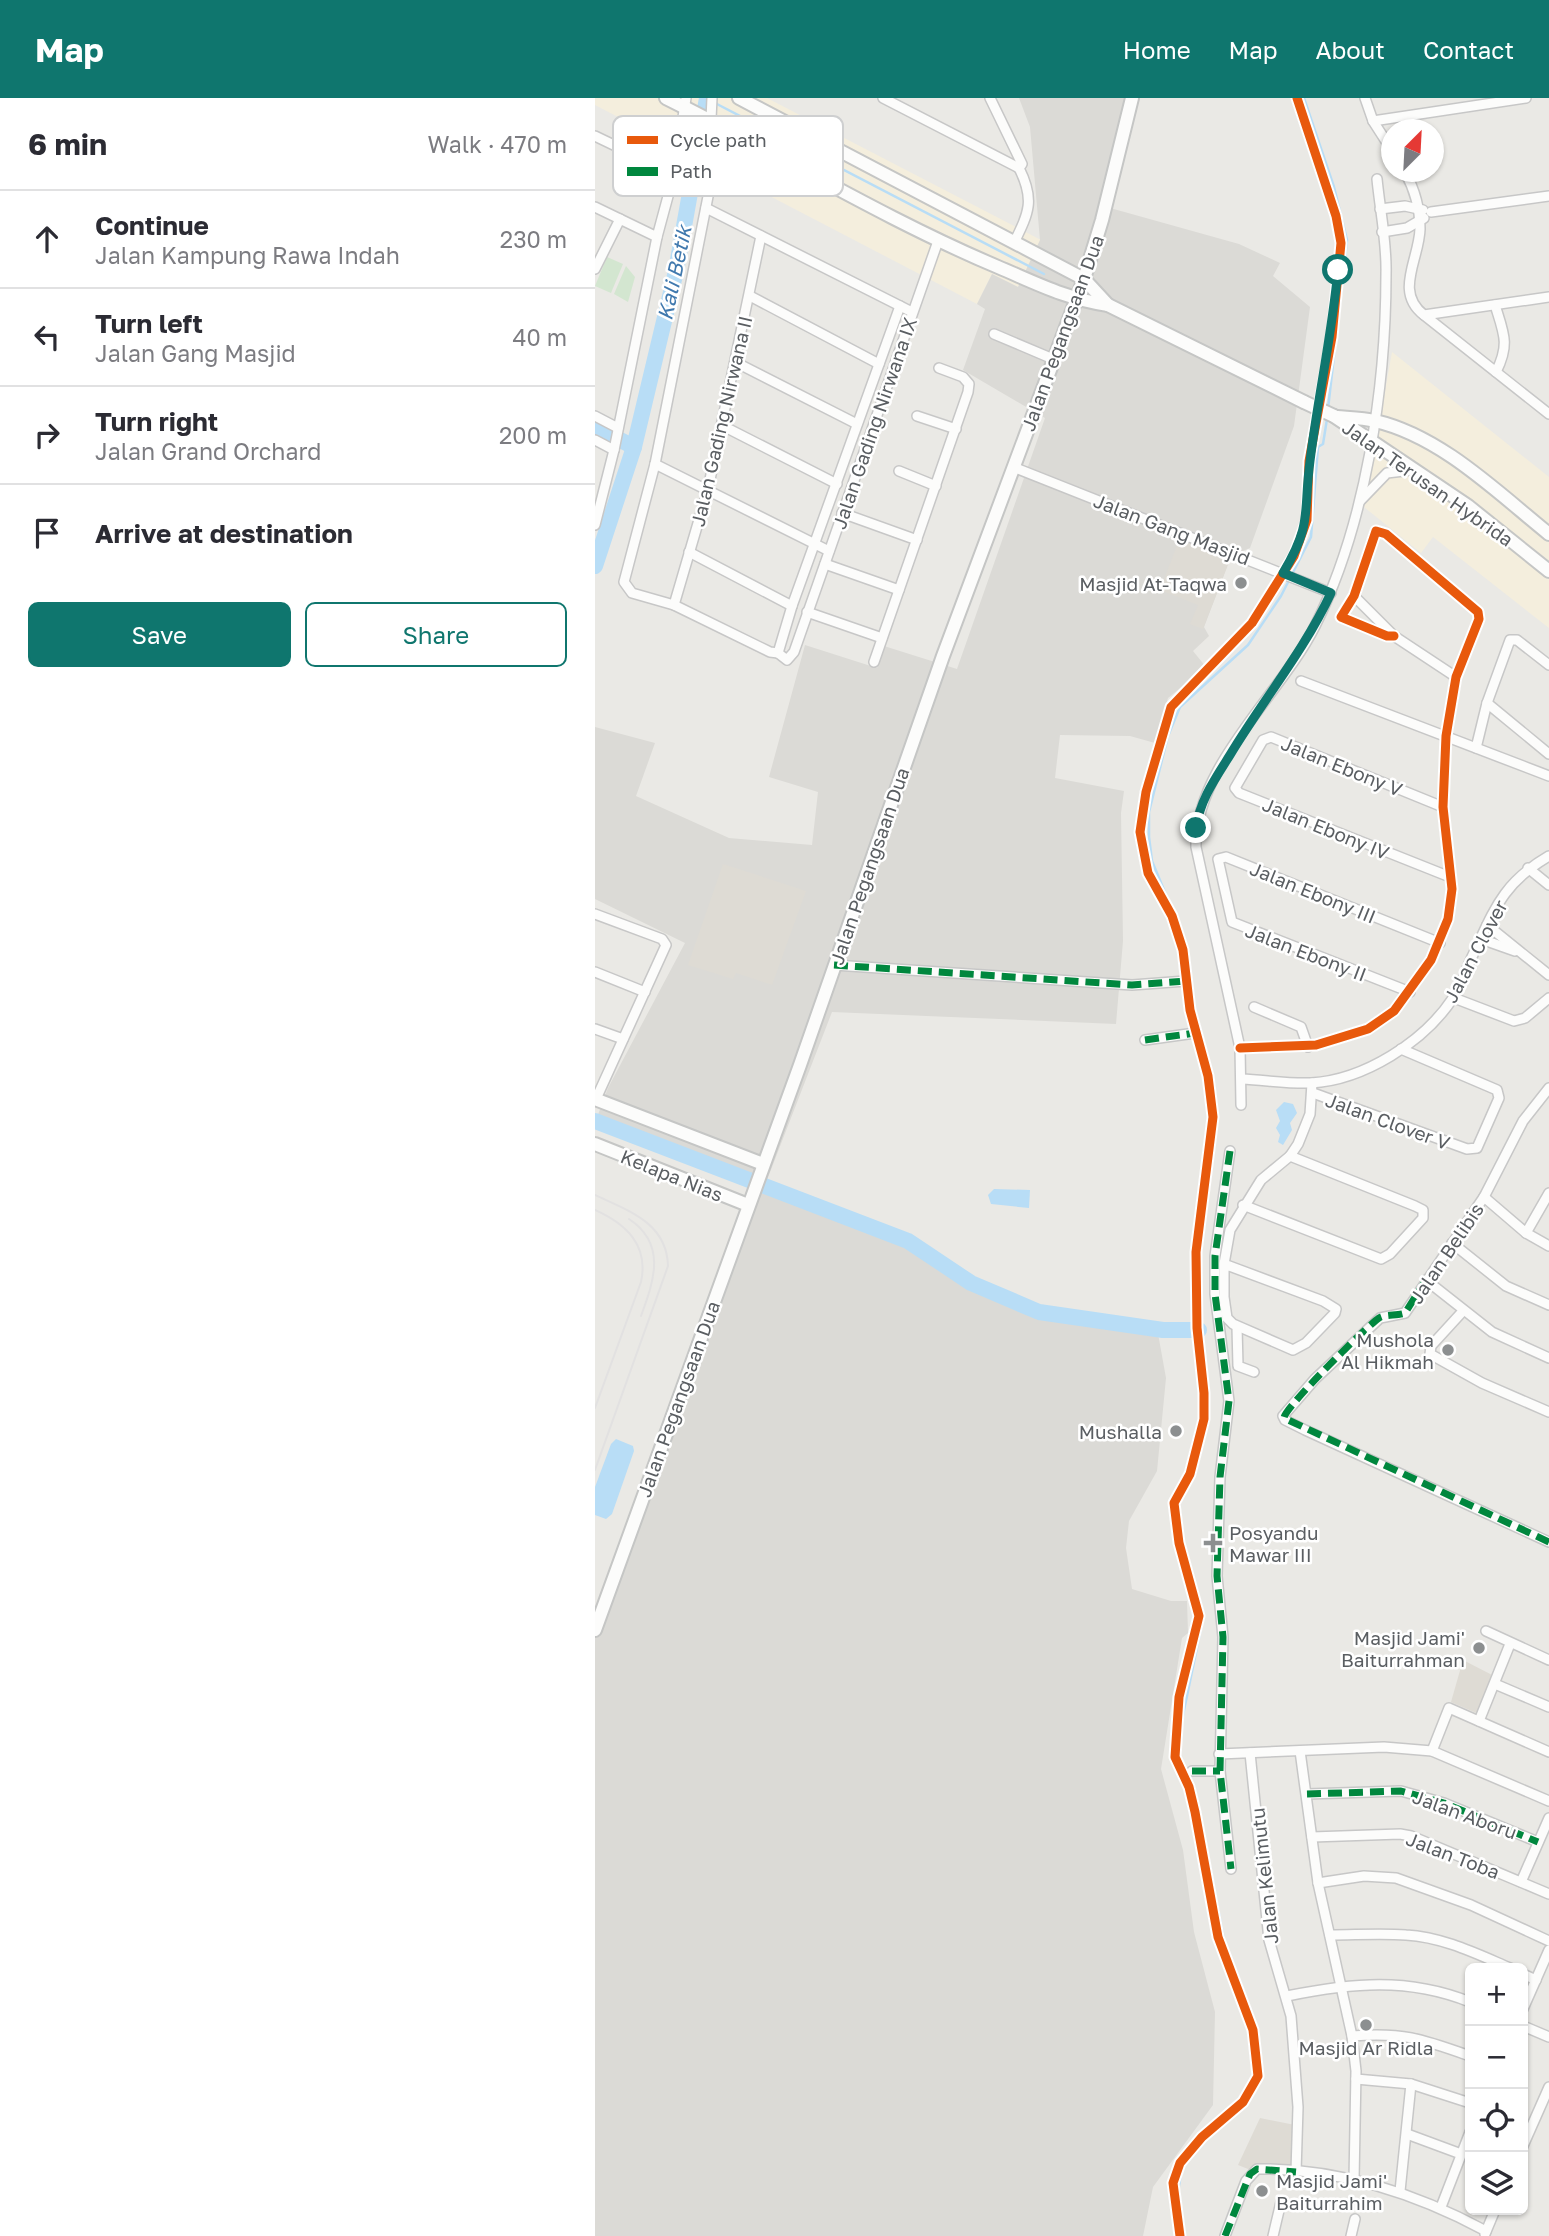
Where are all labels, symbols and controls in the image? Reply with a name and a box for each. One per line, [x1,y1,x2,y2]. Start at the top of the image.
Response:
text: Map [35,30,104,69]
text: Home [1123,35,1191,64]
text: Map [1229,35,1278,64]
text: About [1316,35,1385,64]
text: Contact [1423,35,1514,64]
legend [613,116,843,196]
north arrow [1381,119,1444,182]
text: 6 min [28,126,107,162]
text: Cycle path [670,128,767,151]
text: Walk · 470 m [428,130,567,158]
text: Path [670,159,712,182]
text: Continue [95,210,209,241]
icon: ahead [28,220,66,258]
water label: Kali Betik [651,221,697,323]
text: 230 m [500,225,567,253]
street label: Jalan Pegangsaan Dua [1016,232,1108,434]
text: Jalan Kampung Rawa Indah [95,241,400,269]
route start [1322,254,1353,285]
text: Turn left [95,308,203,339]
street label: Jalan Gading Nirwana II [686,313,756,529]
street label: Jalan Gading Nirwana IX [827,314,921,532]
icon: left [28,318,66,356]
text: 40 m [513,323,567,351]
text: Jalan Gang Masjid [95,339,296,367]
text: Turn right [95,406,218,437]
street label: Jalan Terusan Hybrida [1338,415,1518,551]
icon: right [28,416,66,454]
text: 200 m [499,421,567,449]
text: Jalan Grand Orchard [95,437,321,465]
street label: Jalan Gang Masjid [1090,489,1254,569]
icon: arrive [28,514,66,552]
text: Arrive at destination [95,518,353,549]
place label: Masjid At-Taqwa [1079,572,1227,595]
marker: Masjid At-Taqwa [1233,575,1249,591]
button: Save [28,602,291,667]
button: Share [305,602,567,667]
street label: Jalan Ebony V [1278,731,1406,801]
street label: Jalan Pegangsaan Dua [824,764,914,968]
street label: Jalan Ebony IV [1259,792,1393,864]
route end [1180,812,1211,843]
street label: Jalan Ebony III [1247,856,1379,928]
street label: Jalan Clover [1438,895,1512,1006]
street label: Jalan Ebony II [1242,918,1370,986]
street label: Jalan Clover V [1323,1088,1454,1154]
street label: Kelapa Nias [618,1144,726,1206]
street label: Jalan Belibis [1404,1198,1488,1308]
street label: Jalan Pegangsaan Dua [632,1298,724,1500]
place label: Mushola Al Hikmah [1341,1328,1434,1373]
marker: Mushola Al Hikmah [1440,1342,1456,1358]
place label: Mushalla [1079,1420,1162,1443]
marker: Mushalla [1168,1423,1184,1439]
place label: Posyandu Mawar III [1229,1521,1318,1566]
marker: Posyandu Mawar III [1203,1533,1223,1553]
place label: Masjid Jami' Baiturrahman [1341,1626,1465,1671]
marker: Masjid Jami' Baiturrahman [1471,1640,1487,1656]
street label: Jalan Aboru [1410,1785,1520,1843]
street label: Jalan Kelimutu [1245,1807,1283,1945]
street label: Jalan Toba [1403,1827,1503,1883]
map controls [1465,1963,1528,2215]
button: + [1465,1963,1528,2026]
marker: Masjid Ar Ridla [1358,2017,1374,2033]
button: − [1465,2026,1528,2089]
place label: Masjid Ar Ridla [1298,2036,1434,2059]
button: locate [1465,2089,1528,2152]
button: layers [1465,2152,1528,2215]
place label: Masjid Jami' Baiturrahim [1276,2169,1387,2214]
marker: Masjid Jami' Baiturrahim [1254,2183,1270,2199]

